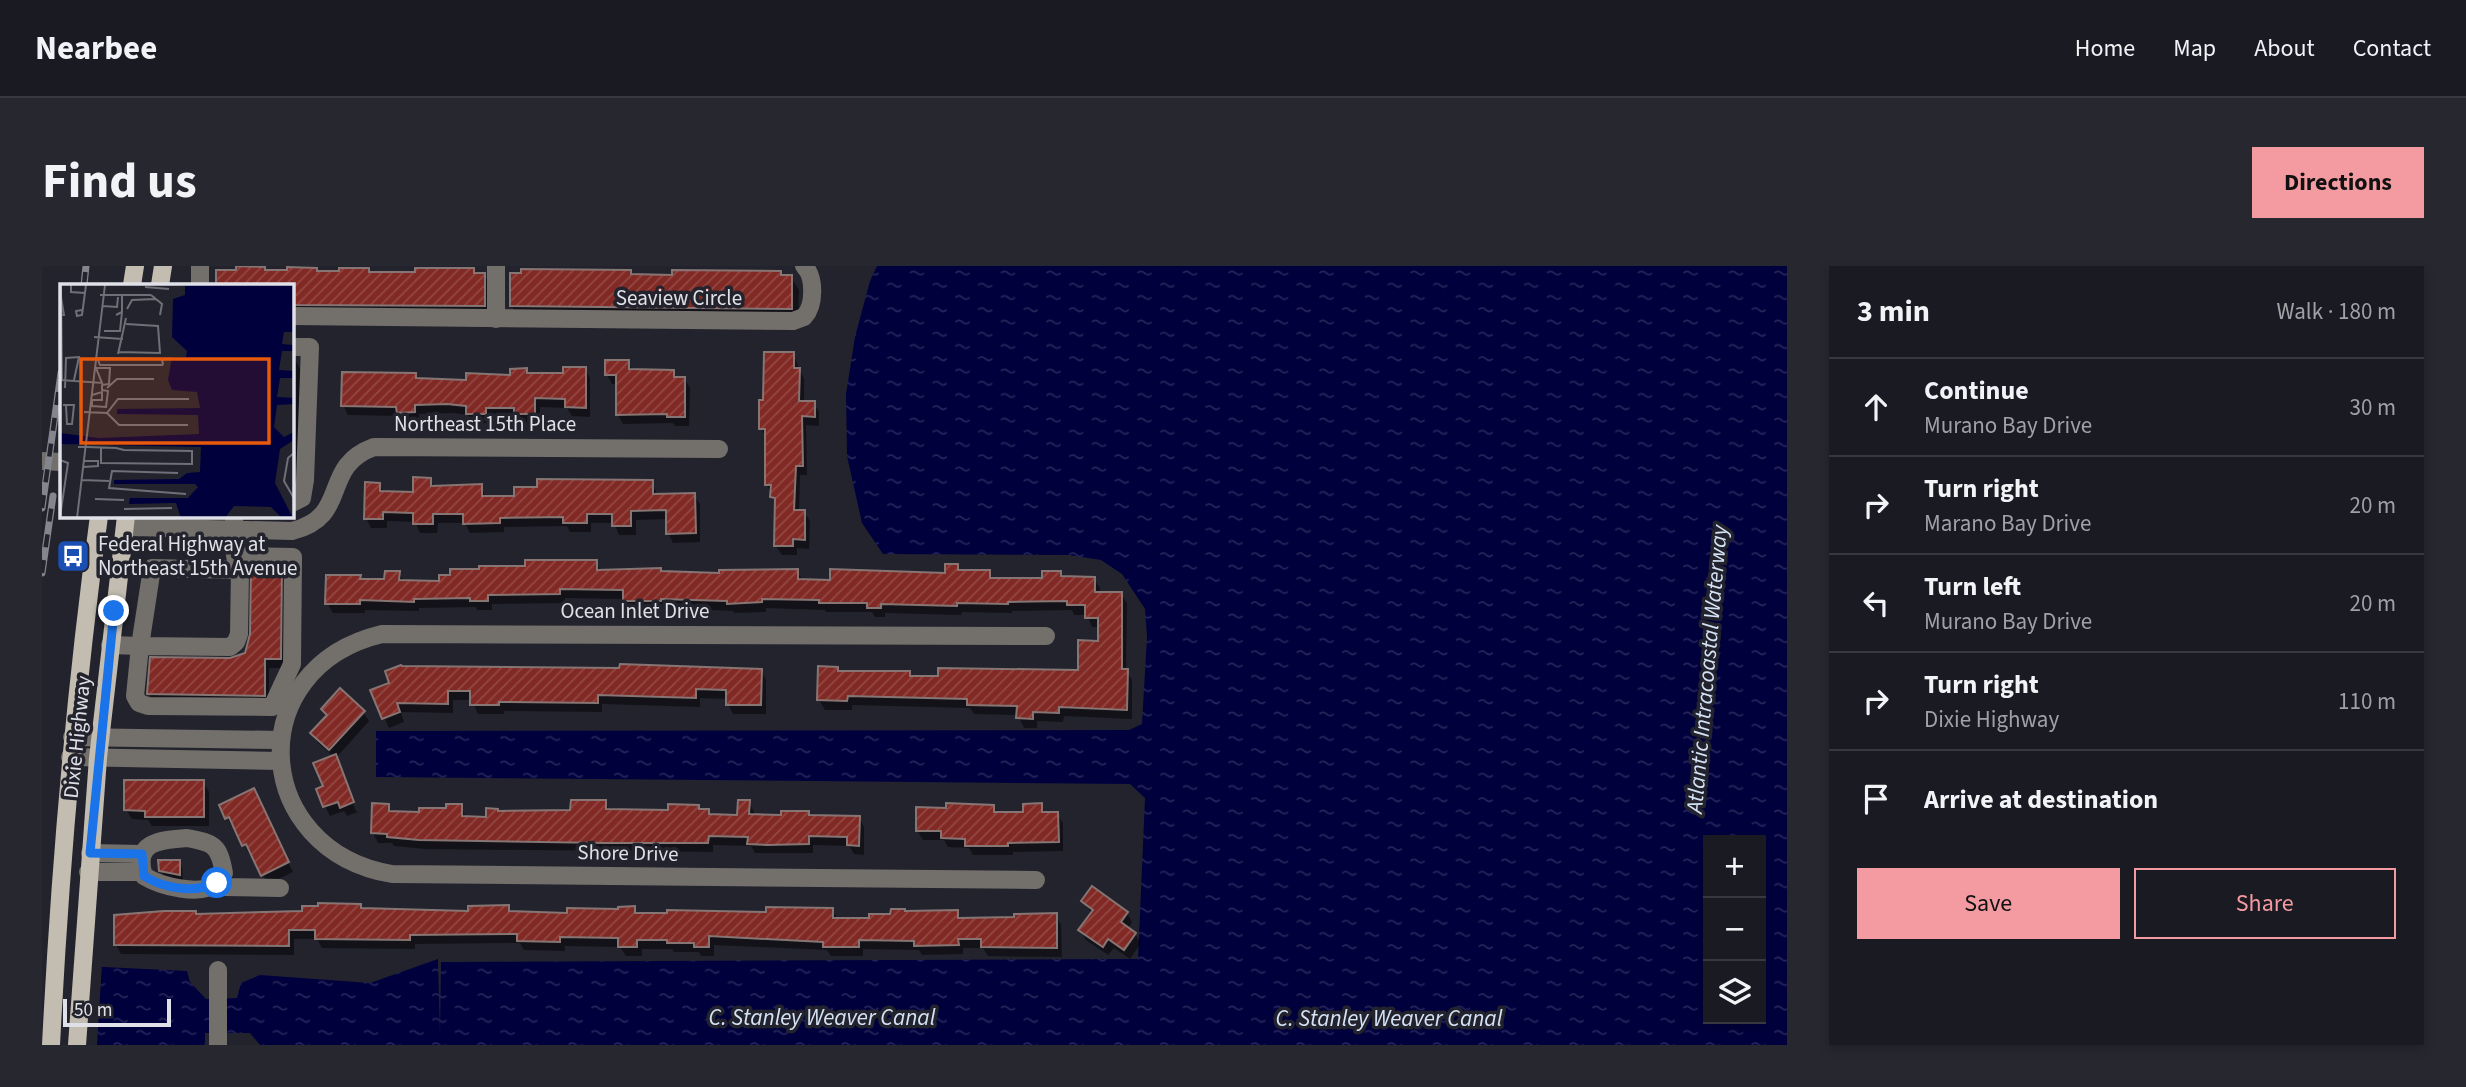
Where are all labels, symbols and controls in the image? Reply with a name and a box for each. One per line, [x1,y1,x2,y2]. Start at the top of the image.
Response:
text: Nearbee [35,25,157,72]
text: Home [2075,31,2135,66]
text: Map [2173,31,2216,66]
text: About [2254,31,2315,66]
text: Contact [2353,31,2431,66]
text: Find us [42,147,197,217]
button: Directions [2252,147,2424,218]
street label: Seaview Circle [616,283,742,313]
inset map [60,284,294,518]
text: 3 min [1857,290,1930,333]
text: Walk · 180 m [2277,295,2396,328]
text: Continue [1924,372,2029,409]
icon: ahead [1857,388,1895,426]
text: 30 m [2349,391,2396,424]
street label: Northeast 15th Place [394,409,576,439]
text: Murano Bay Drive [1924,409,2092,442]
text: Turn right [1924,470,2039,507]
icon: right [1857,486,1895,524]
text: 20 m [2349,489,2396,522]
text: Marano Bay Drive [1924,507,2091,540]
water label: Atlantic Intracoastal Waterway [1678,522,1736,816]
place label: Federal Highway at Northeast 15th Avenue [98,529,297,583]
bus stop icon: Federal Highway at Northeast 15th Avenue [54,537,92,575]
text: Turn left [1924,568,2021,605]
icon: left [1857,584,1895,622]
text: 20 m [2349,587,2396,620]
route end [98,595,129,626]
street label: Ocean Inlet Drive [561,596,709,626]
text: Murano Bay Drive [1924,605,2092,638]
text: Turn right [1924,666,2039,703]
street label: Dixie Highway [56,674,98,800]
icon: right [1857,682,1895,720]
text: 110 m [2338,685,2396,718]
text: Dixie Highway [1924,703,2059,736]
icon: arrive [1857,780,1895,818]
text: Arrive at destination [1924,781,2158,818]
map controls [1703,835,1766,1024]
button: + [1703,835,1766,898]
street label: Shore Drive [577,837,679,869]
route start [201,867,232,898]
button: Save [1857,868,2120,939]
button: Share [2134,868,2396,939]
button: − [1703,898,1766,961]
button: layers [1703,961,1766,1024]
scale bar [63,996,172,1028]
text: 50 m [74,997,112,1024]
water label: C. Stanley Weaver Canal [709,1001,936,1034]
water label: C. Stanley Weaver Canal [1276,1002,1503,1035]

